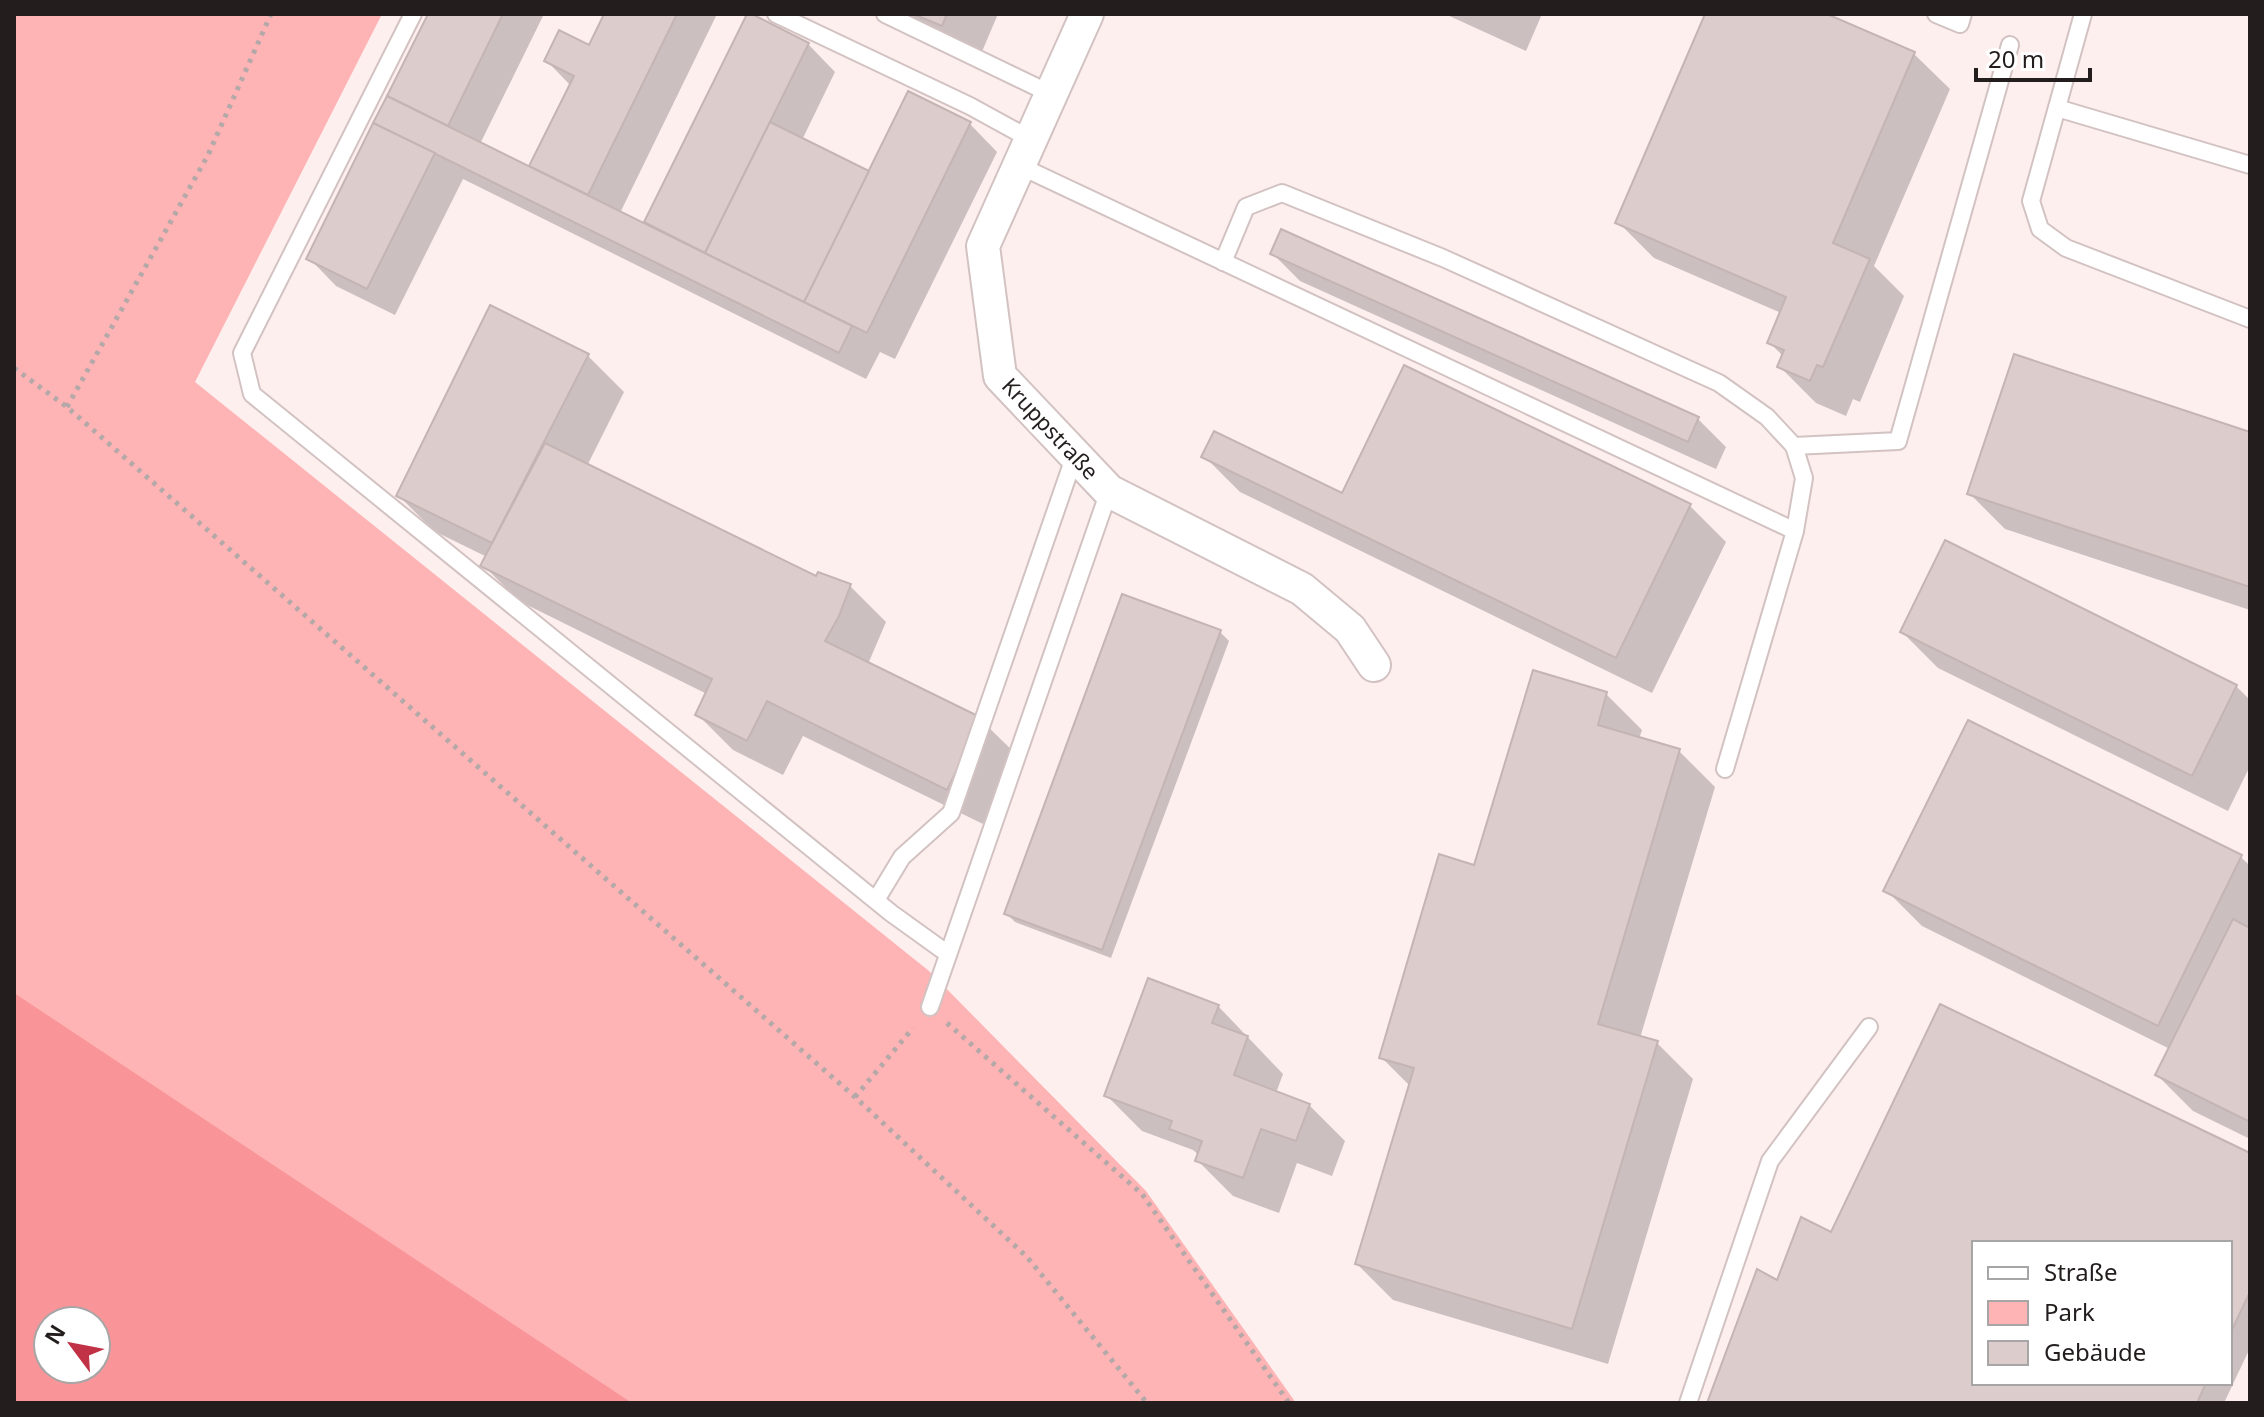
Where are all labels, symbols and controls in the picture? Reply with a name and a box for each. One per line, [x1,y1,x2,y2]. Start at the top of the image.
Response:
scale bar [1976,32,2090,82]
text: 20 m [1988,42,2044,75]
street label: Kruppstraße [996,371,1106,485]
legend [1972,1241,2232,1385]
text: Straße [2044,1255,2117,1288]
text: Park [2044,1295,2095,1328]
north arrow [32,1305,112,1385]
text: N [37,1318,72,1349]
text: Gebäude [2044,1335,2146,1368]

